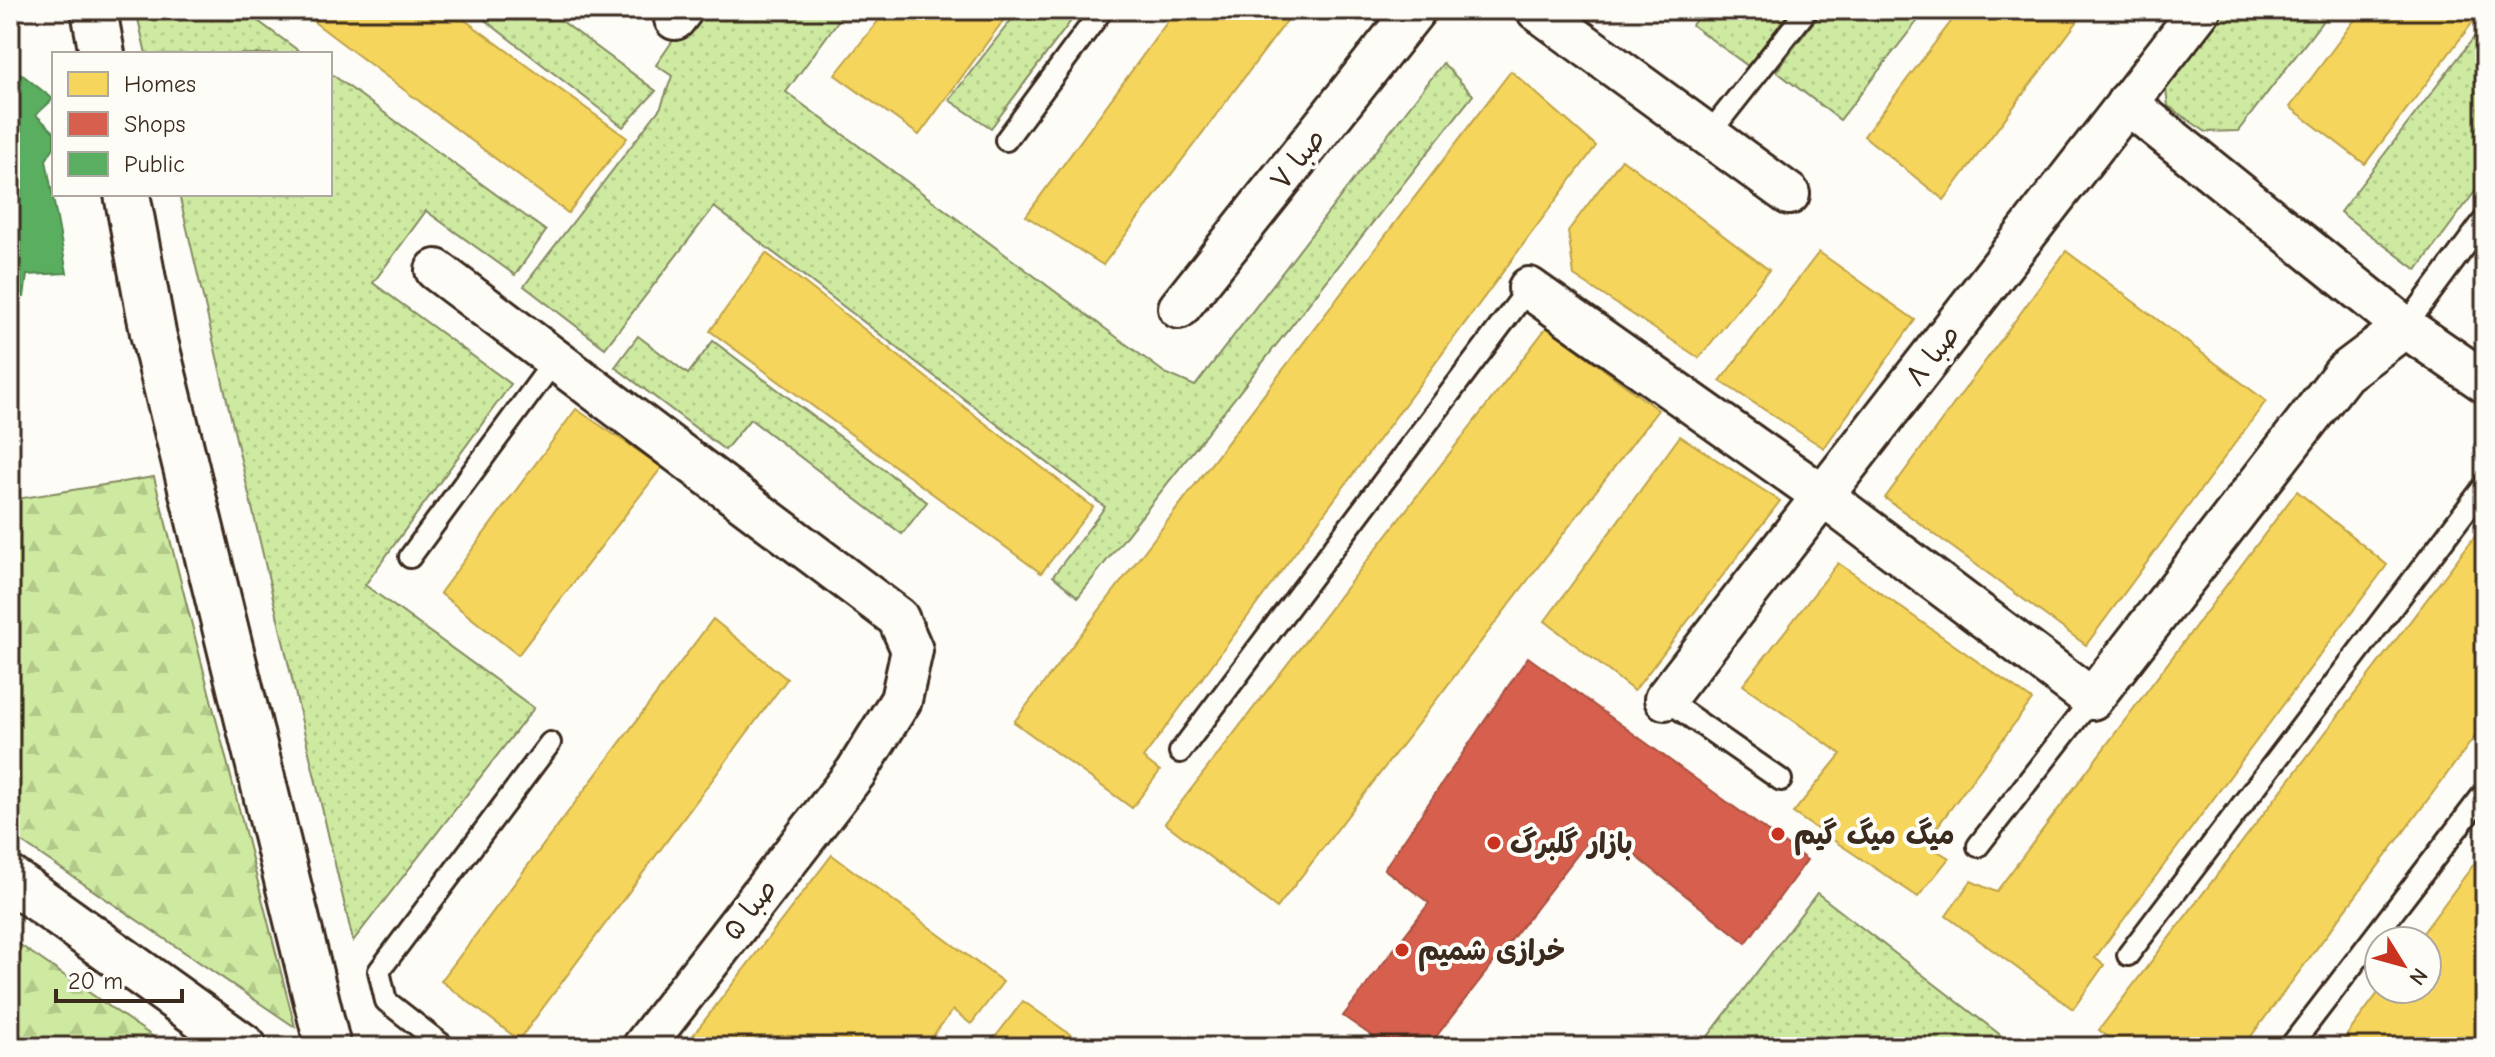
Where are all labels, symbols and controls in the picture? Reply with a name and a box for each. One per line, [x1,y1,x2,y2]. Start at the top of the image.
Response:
legend [52,52,332,196]
text: Homes [124,70,196,98]
text: Shops [124,110,185,138]
street label: صبا ۷ [1264,123,1332,197]
text: Public [124,150,185,178]
street label: صبا ۸ [1899,319,1967,393]
place label: میگ میگ گیم [1794,817,1955,856]
marker: میگ میگ گیم [1769,825,1787,843]
place label: بازار گلبرگ [1510,826,1633,861]
marker: بازار گلبرگ [1485,834,1503,852]
street label: صبا ۵ [716,873,784,947]
north arrow [2363,925,2443,1005]
place label: خرازی شمیم [1418,935,1565,972]
marker: خرازی شمیم [1393,941,1411,959]
scale bar [56,953,182,1003]
text: N [2403,963,2433,990]
text: 20 m [68,967,123,995]

